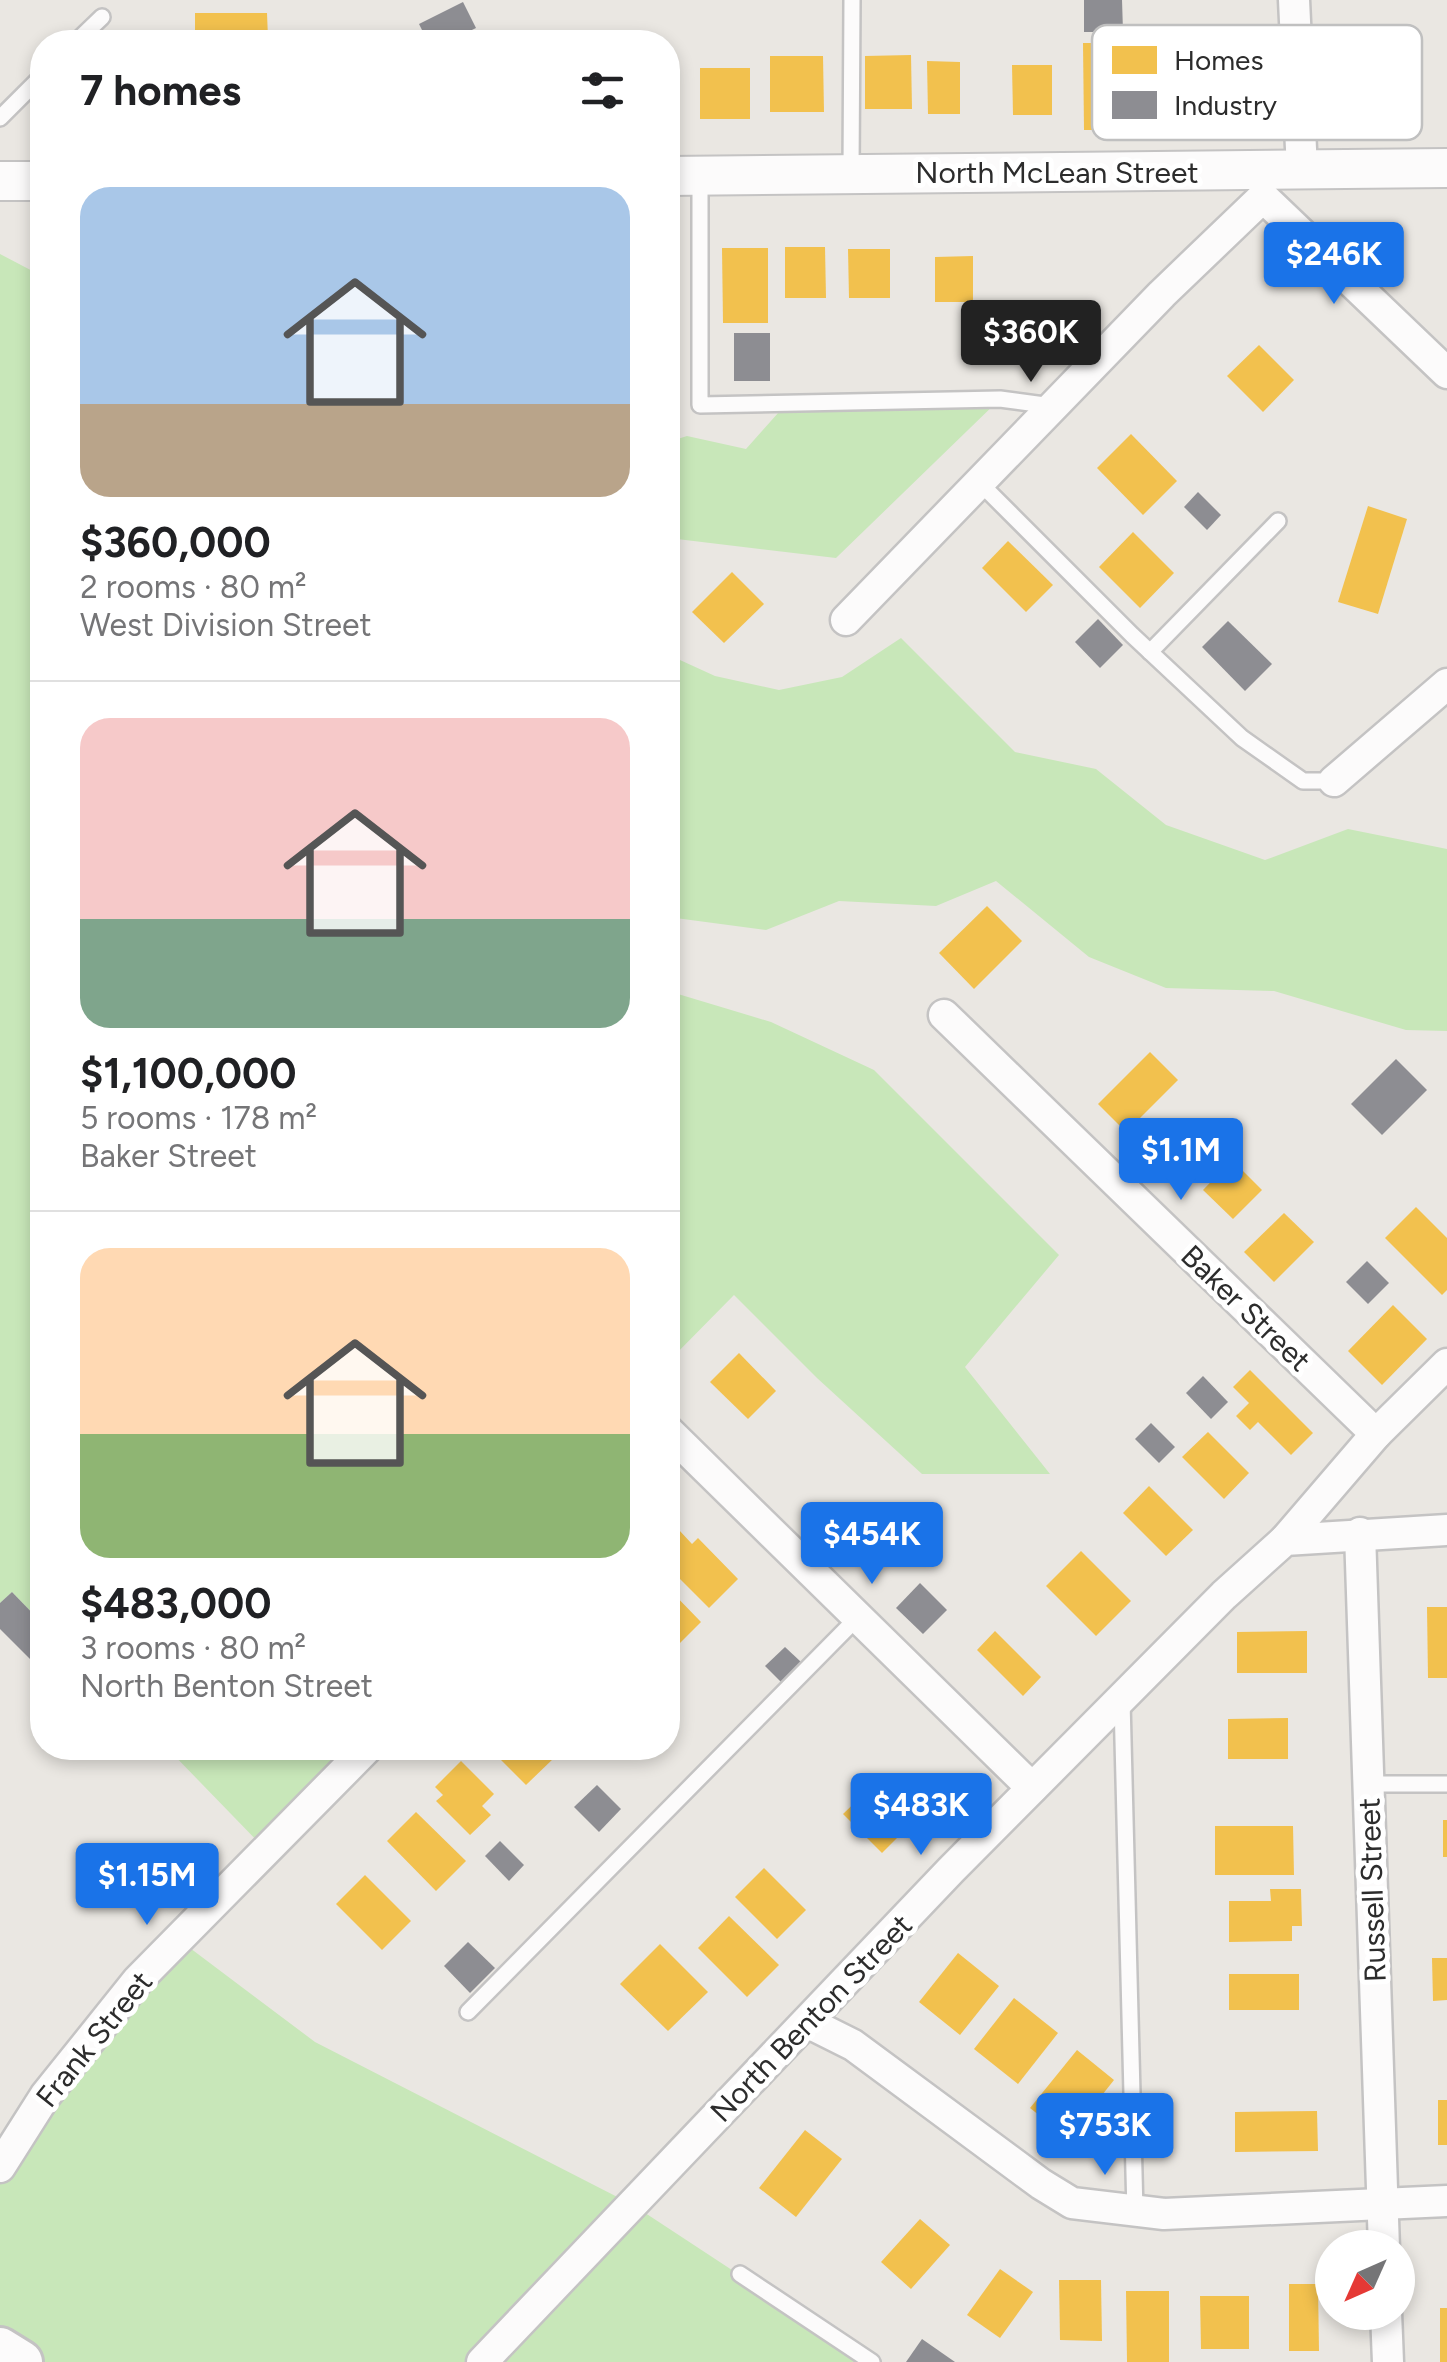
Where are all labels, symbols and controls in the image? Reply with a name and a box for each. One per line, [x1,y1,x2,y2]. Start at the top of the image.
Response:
legend [1092,25,1422,140]
text: Homes [1174,43,1263,77]
icon: filters [575,63,630,118]
text: 7 homes [80,65,241,116]
text: Industry [1174,88,1277,122]
street label: North McLean Street [915,154,1199,191]
pin: $246K [1264,222,1404,307]
text: $246K [1286,235,1382,273]
icon: home [265,252,445,432]
pin: $360K [961,300,1101,385]
text: $360K [983,313,1079,351]
text: $360,000 [80,517,271,568]
text: 2 rooms · 80 m² [80,568,307,606]
text: West Division Street [80,606,372,644]
icon: home [265,783,445,963]
text: $1,100,000 [80,1048,296,1099]
text: 5 rooms · 178 m² [80,1099,317,1137]
pin: $1.1M [1111,1118,1251,1203]
text: $1.1M [1141,1131,1221,1169]
text: Baker Street [80,1137,257,1175]
street label: Baker Street [1174,1237,1318,1379]
icon: home [265,1313,445,1493]
pin: $454K [802,1502,942,1587]
text: $454K [823,1515,921,1553]
text: $483,000 [80,1578,271,1629]
text: 3 rooms · 80 m² [80,1629,306,1667]
text: North Benton Street [80,1667,373,1705]
pin: $483K [851,1773,991,1858]
text: $483K [873,1786,969,1824]
street label: Russell Street [1350,1797,1394,1983]
pin: $1.15M [66,1843,228,1928]
text: $1.15M [98,1856,196,1894]
street label: North Benton Street [702,1906,920,2130]
street label: Frank Street [28,1964,160,2114]
pin: $753K [1035,2093,1175,2178]
text: $753K [1058,2106,1152,2144]
north arrow [1315,2230,1415,2330]
map controls [1315,2230,1415,2330]

